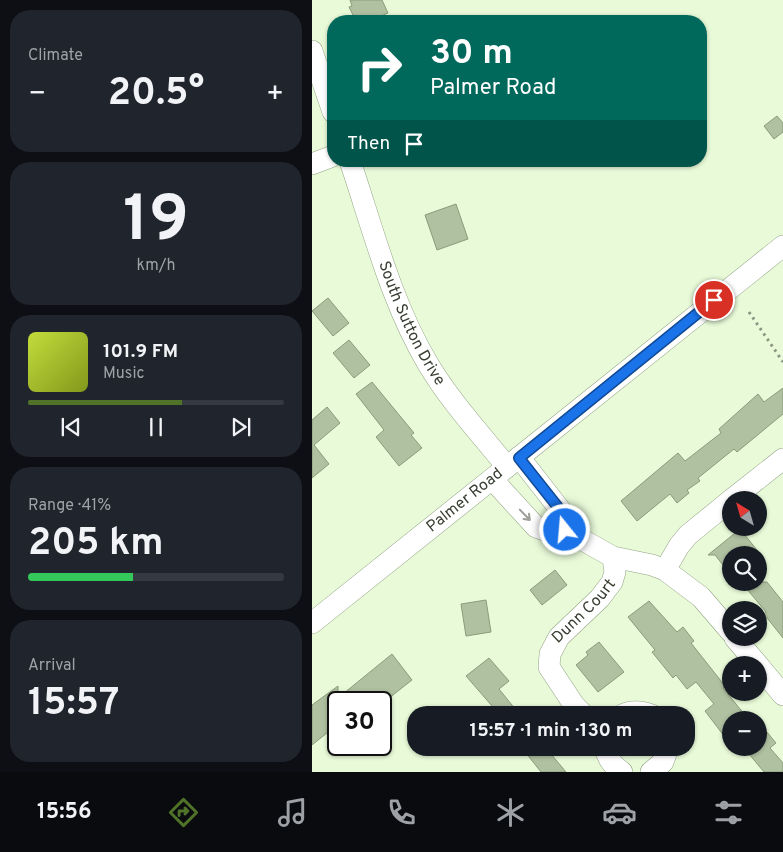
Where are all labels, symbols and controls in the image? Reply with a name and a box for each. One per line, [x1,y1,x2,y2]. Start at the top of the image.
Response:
text: 30 m [430,32,513,76]
icon: right [347,35,412,100]
text: Climate [28,46,83,66]
text: 20.5° [108,70,204,119]
text: Palmer Road [430,75,556,102]
text: − [28,77,46,113]
text: + [266,77,284,113]
icon: arrive [400,130,428,158]
text: Then [347,132,390,156]
text: 19 [123,182,189,264]
text: km/h [137,256,175,276]
street label: South Sutton Drive [373,259,449,390]
pin [693,279,735,321]
icon: arrive [700,286,728,314]
text: 101.9 FM [103,340,178,364]
text: Music [103,364,144,384]
icon: previous [57,413,85,441]
icon: pause [142,413,170,441]
icon: next [227,413,255,441]
street label: Palmer Road [423,464,507,537]
north arrow [722,491,767,536]
map controls [722,491,767,756]
text: Range · 41% [28,496,111,516]
position arrow [538,503,590,555]
one-way arrow [519,509,531,521]
text: 205 km [28,520,164,569]
button: search [722,546,767,591]
street label: Dunn Court [548,575,621,648]
button: layers [722,601,767,646]
text: Arrival [28,656,76,676]
button: + [722,656,767,701]
text: 15:57 [28,680,119,729]
speed limit sign: 30 [327,691,392,756]
button: − [722,711,767,756]
text: 15:57 · 1 min · 130 m [470,719,632,743]
icon: directions [166,795,201,830]
icon: music [275,795,310,830]
icon: phone [384,795,419,830]
icon: climate [493,795,528,830]
icon: car [602,795,637,830]
icon: filters [711,795,746,830]
text: 15:56 [37,799,92,826]

